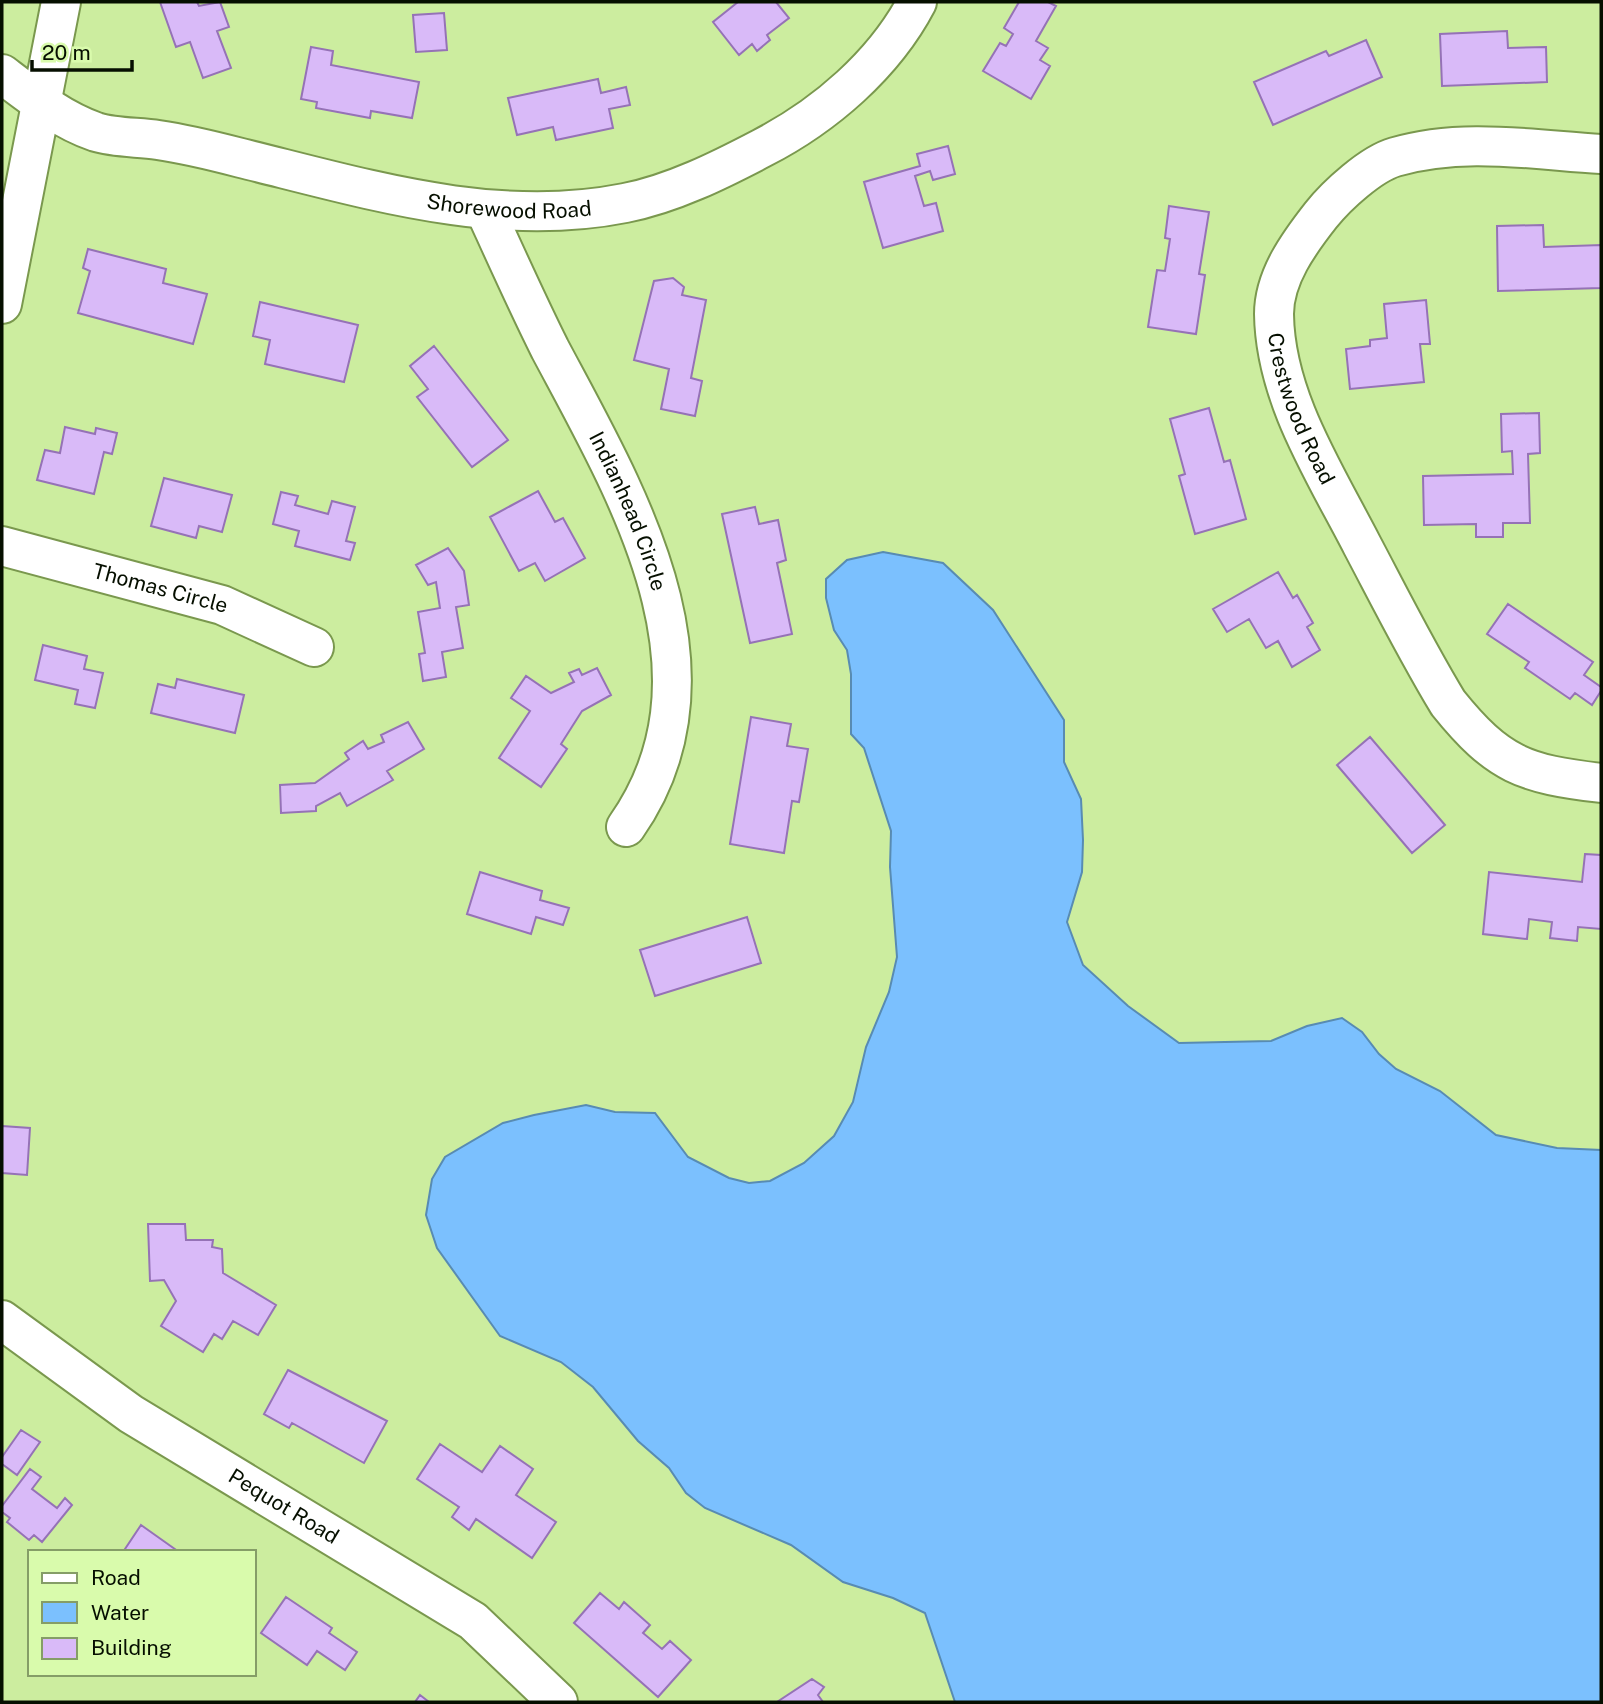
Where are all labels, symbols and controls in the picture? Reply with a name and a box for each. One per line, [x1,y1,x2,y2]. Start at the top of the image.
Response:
scale bar [32,28,131,72]
text: 20 m [42,40,91,65]
street label: Shorewood Road [425,188,593,223]
street label: Crestwood Road [1263,331,1340,488]
street label: Indianhead Circle [584,427,672,593]
street label: Thomas Circle [90,558,231,618]
street label: Pequot Road [224,1463,343,1549]
legend [28,1550,256,1676]
text: Road [91,1565,141,1590]
text: Water [91,1600,149,1625]
text: Building [91,1635,172,1660]

